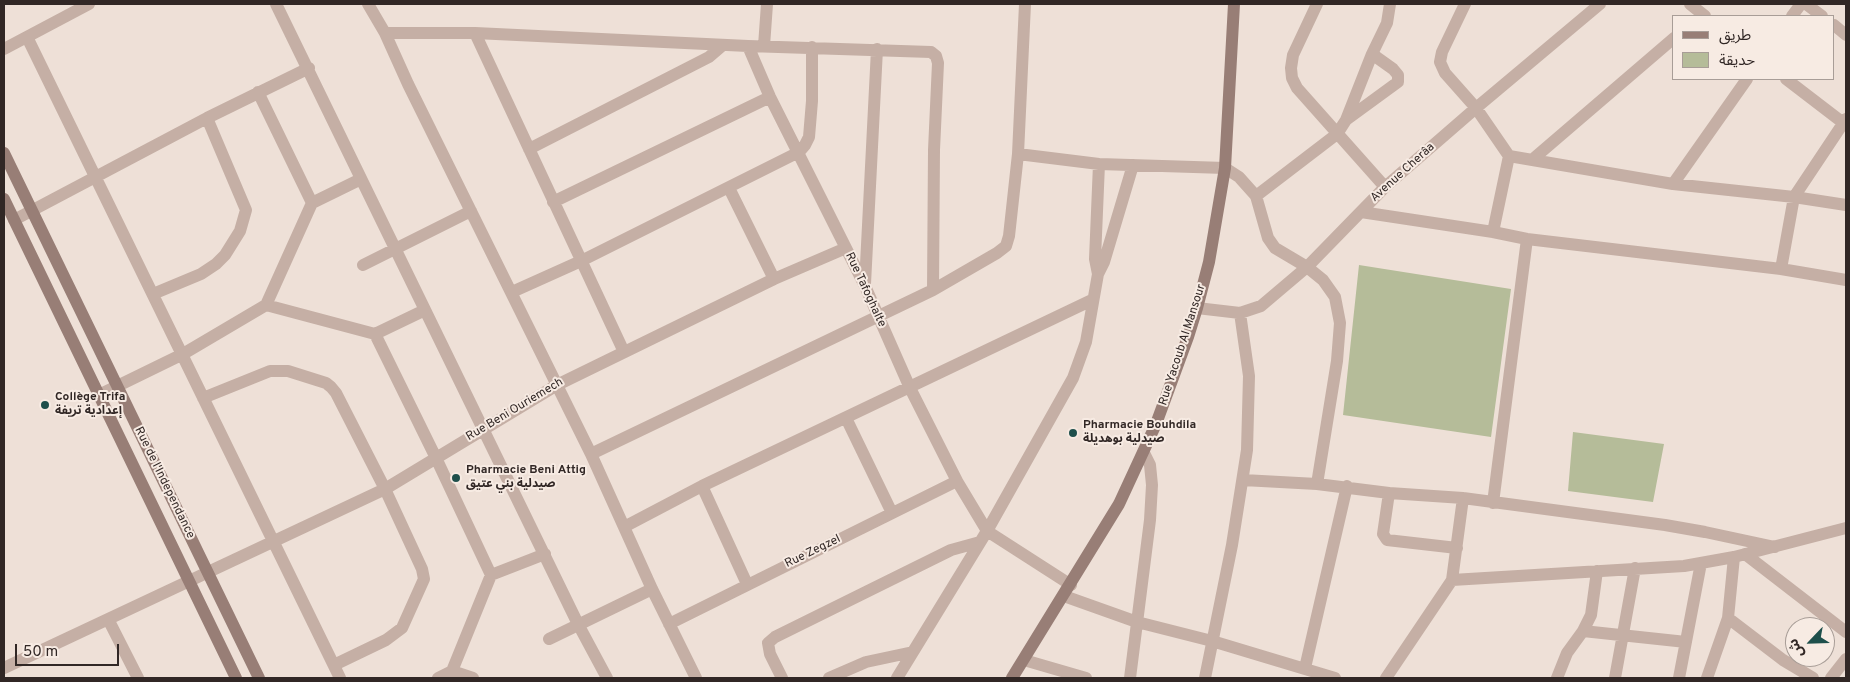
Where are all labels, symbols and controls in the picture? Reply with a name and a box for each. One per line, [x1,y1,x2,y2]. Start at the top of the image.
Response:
legend [1672,15,1835,80]
text: طريق [1719,27,1751,46]
text: حديقة [1719,52,1755,71]
street label: Avenue Cherâa [1368,140,1438,206]
street label: Rue Tafoghalte [841,250,889,330]
street label: Rue Yacoub Al Mansour [1157,283,1209,407]
street label: Rue Beni Ouriemech [464,375,566,445]
place label: Collège Trifa إعدادية تريفة [55,391,125,419]
marker: Collège Trifa إعدادية تريفة [39,399,51,411]
place label: Pharmacie Bouhdila صيدلية بوهديلة [1083,419,1196,447]
street label: Rue de l'Independance [131,425,197,541]
marker: Pharmacie Bouhdila صيدلية بوهديلة [1067,427,1079,439]
place label: Pharmacie Beni Attig صيدلية بني عتيق [466,464,586,492]
marker: Pharmacie Beni Attig صيدلية بني عتيق [450,472,462,484]
street label: Rue Zegzel [783,532,843,572]
north arrow [1785,617,1835,667]
scale bar [18,634,121,666]
text: ش [1785,636,1808,660]
text: 50 m [23,643,58,662]

